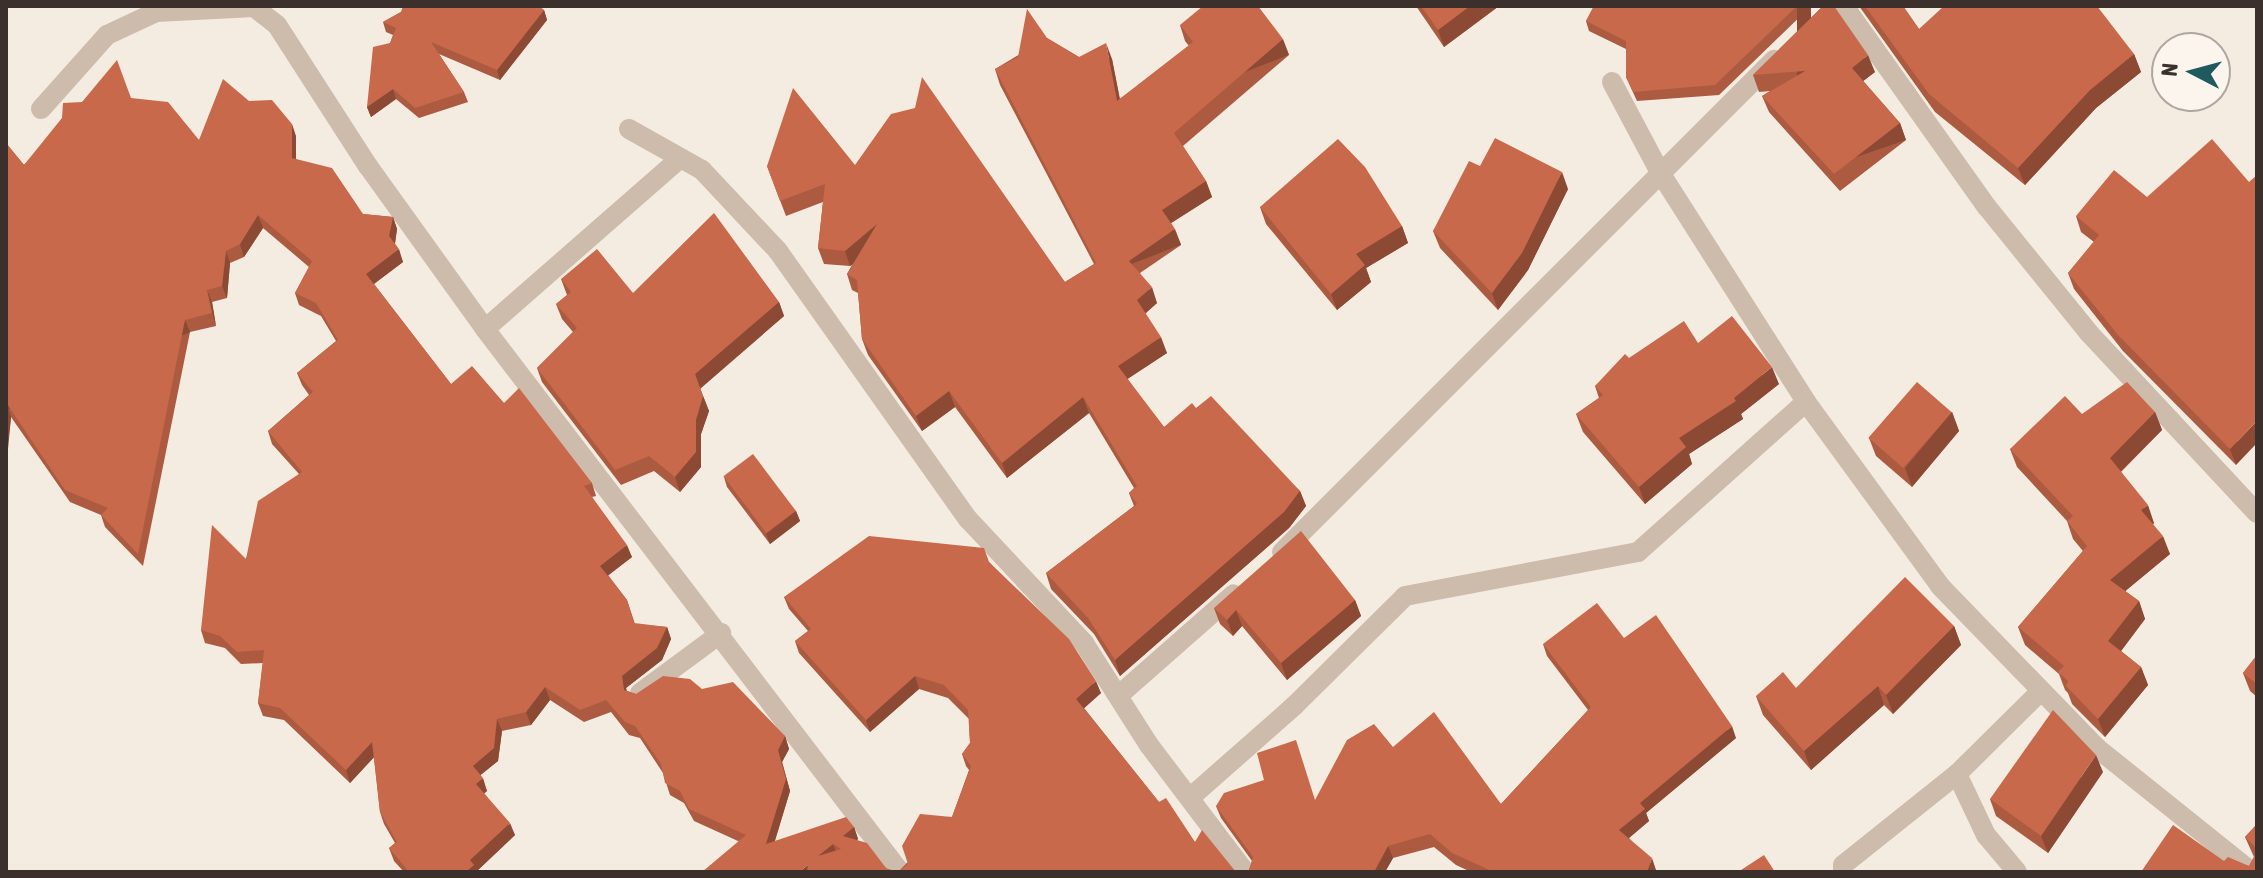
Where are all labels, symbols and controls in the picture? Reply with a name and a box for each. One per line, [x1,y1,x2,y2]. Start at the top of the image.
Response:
north arrow [2151,32,2231,112]
text: N [2156,62,2183,78]

